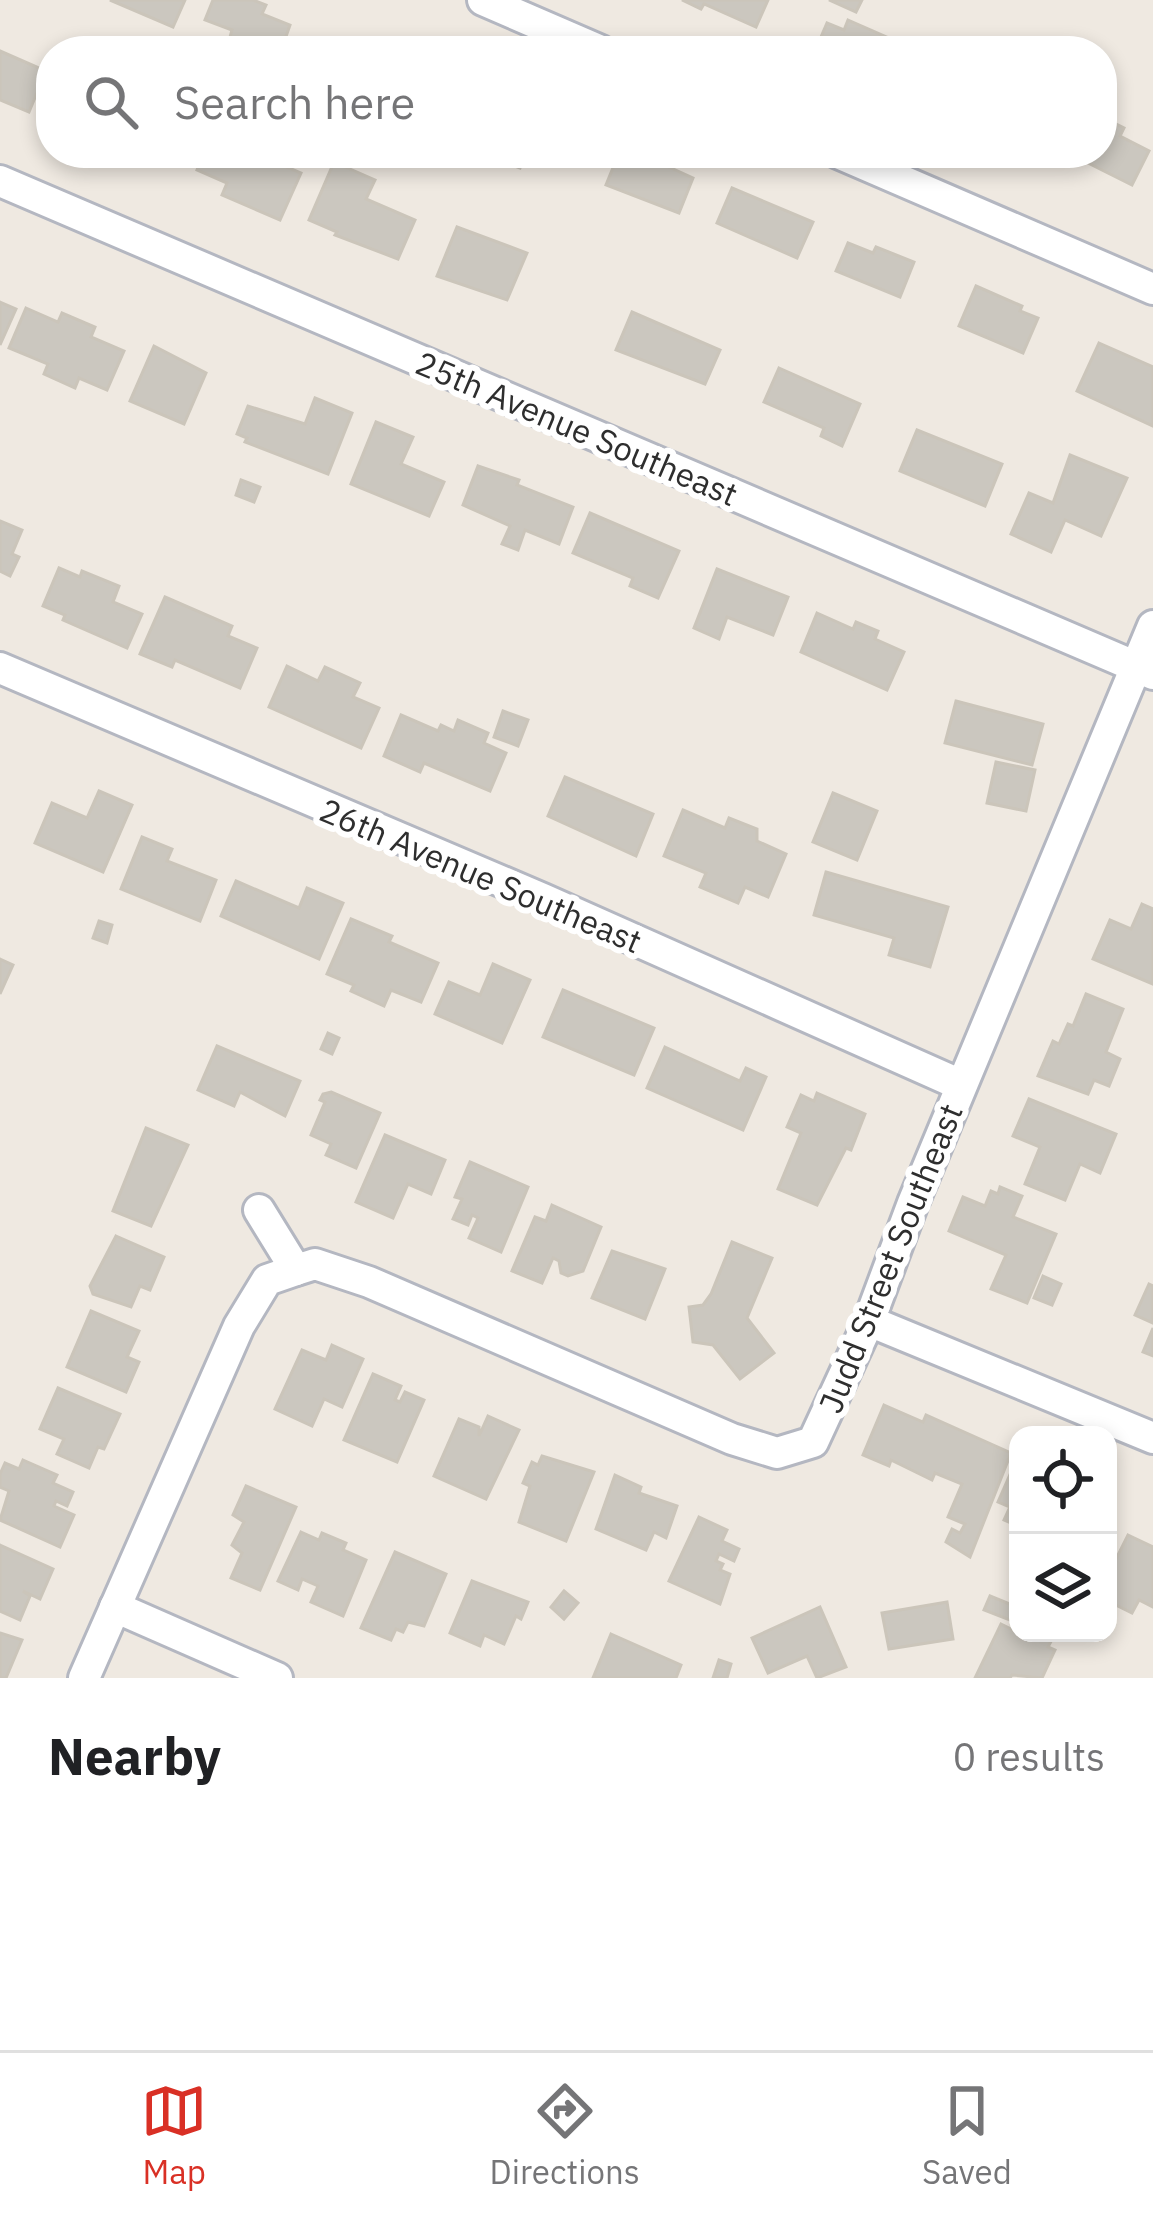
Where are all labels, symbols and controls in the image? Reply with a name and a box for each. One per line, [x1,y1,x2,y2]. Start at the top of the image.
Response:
search box [36,36,1117,168]
icon: search [78,69,144,135]
text: Search here [174,73,415,131]
street label: 25th Avenue Southeast [410,341,744,515]
street label: 26th Avenue Southeast [314,788,648,962]
street label: Judd Street Southeast [808,1097,972,1419]
map controls [1009,1426,1117,1642]
button: locate [1009,1426,1117,1534]
button: layers [1009,1534,1117,1642]
text: Nearby [48,1723,221,1789]
text: 0 results [953,1731,1105,1782]
tab: Map [141,2078,207,2193]
tab: Directions [490,2078,640,2193]
tab: Saved [922,2078,1012,2193]

